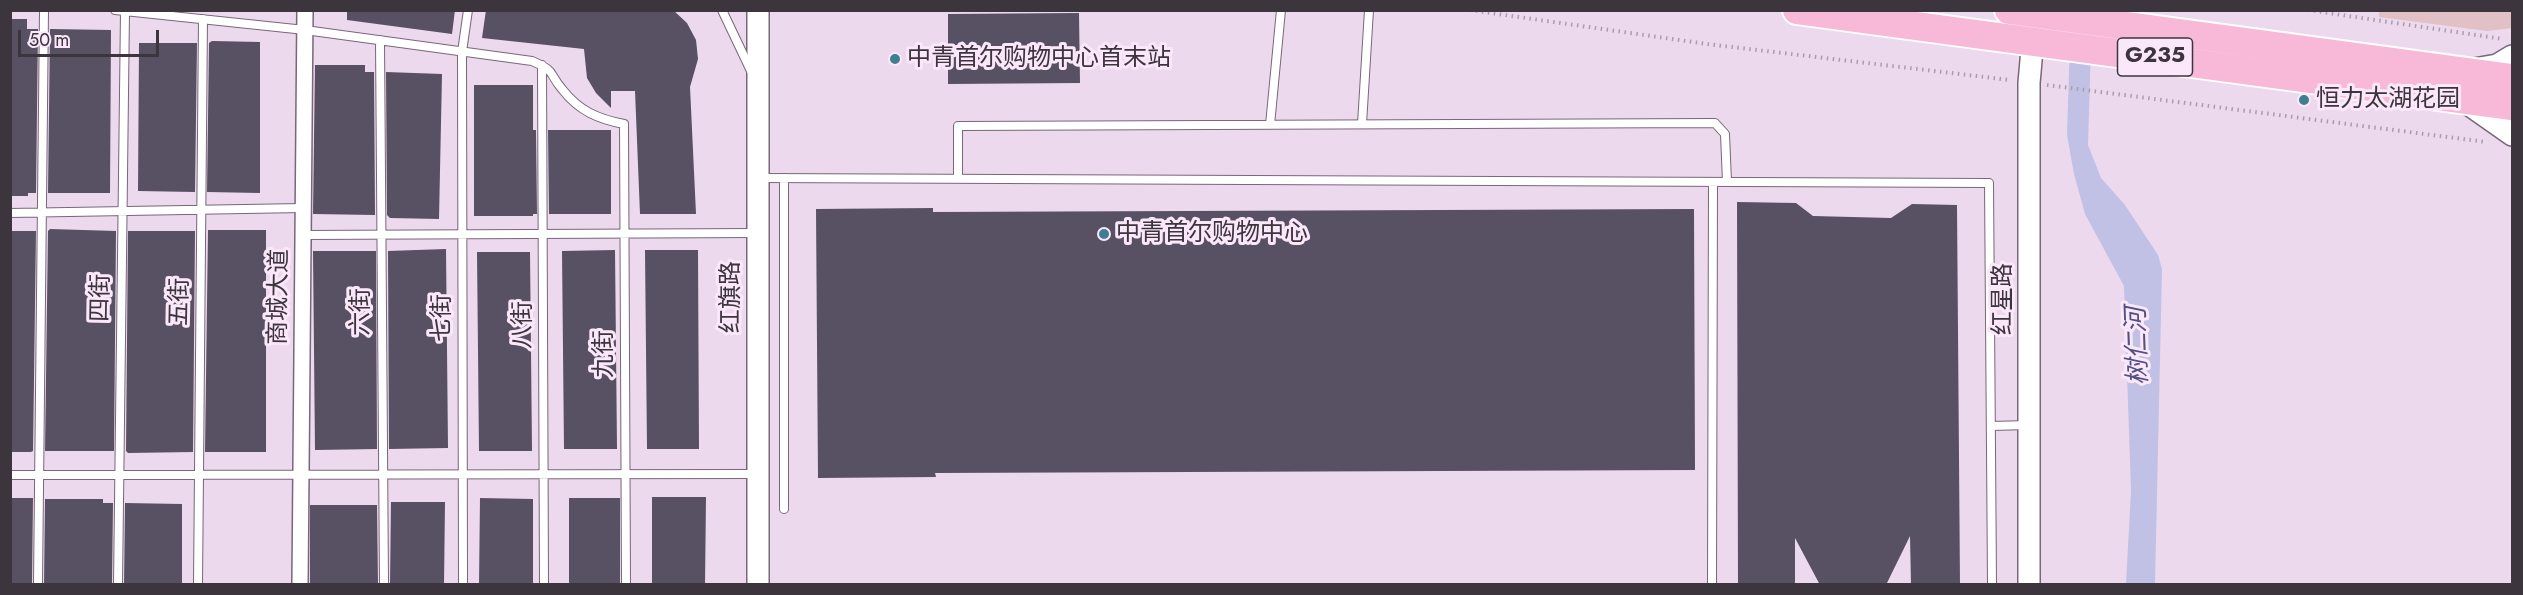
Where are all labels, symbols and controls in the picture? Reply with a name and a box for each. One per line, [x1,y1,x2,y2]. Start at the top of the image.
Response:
scale bar [21,18,162,56]
text: 50 m [29,27,69,53]
road number: G235 [2118,38,2192,76]
place label: 中青首尔购物中心首末站 [907,45,1171,73]
marker: 中青首尔购物中心首末站 [888,52,902,66]
place label: 恒力太湖花园 [2316,86,2460,114]
marker: 恒力太湖花园 [2297,93,2311,107]
place label: 中青首尔购物中心 [1116,220,1308,248]
marker: 中青首尔购物中心 [1097,227,1111,241]
street label: 商城大道 [265,249,295,345]
street label: 红旗路 [718,261,746,333]
street label: 红星路 [1990,263,2018,335]
street label: 四街 [87,274,117,322]
street label: 五街 [166,278,196,326]
street label: 六街 [348,288,376,336]
street label: 七街 [429,294,457,342]
street label: 八街 [510,301,538,349]
water label: 树仁河 [2122,306,2156,386]
street label: 九街 [591,330,619,378]

